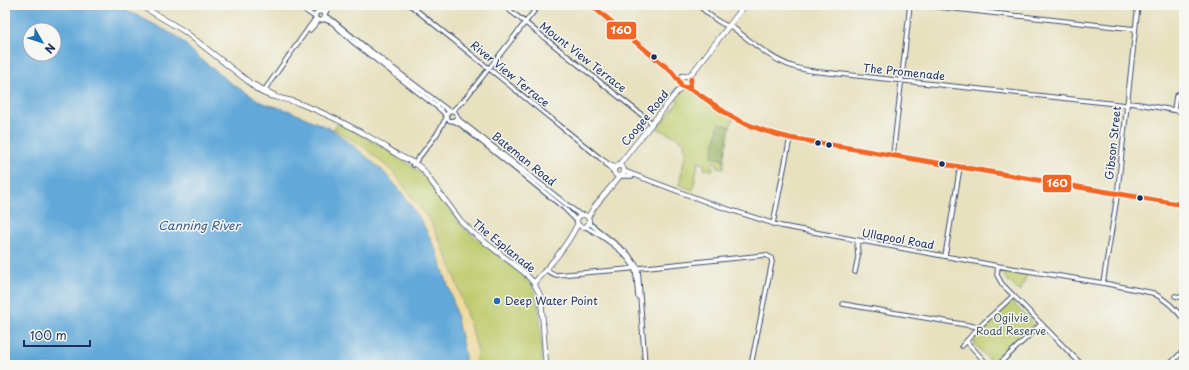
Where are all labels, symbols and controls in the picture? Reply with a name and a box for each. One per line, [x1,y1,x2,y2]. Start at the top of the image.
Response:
street label: Mount View Terrace [536,17,630,96]
line badge: 160 [606,21,637,40]
text: 160 [610,21,632,38]
north arrow [22,22,62,62]
street label: River View Terrace [467,36,554,111]
text: N [41,40,60,58]
unlabelled marker [649,52,659,62]
street label: The Promenade [862,59,946,84]
street label: Coogee Road [617,86,673,149]
street label: Gibson Street [1100,105,1125,181]
street label: Bateman Road [489,127,560,190]
unlabelled marker [813,138,823,148]
unlabelled marker [824,140,834,150]
unlabelled marker [937,159,947,169]
line badge: 160 [1042,174,1072,193]
text: 160 [1046,174,1068,191]
unlabelled marker [1135,193,1145,203]
street label: The Esplanade [469,215,540,277]
water label: Canning River [158,216,241,234]
street label: Ullapool Road [861,224,936,253]
place label: Deep Water Point [505,292,598,309]
marker: Deep Water Point [492,296,502,306]
park label: Ogilvie Road Reserve [976,309,1046,339]
scale bar [24,322,90,348]
text: 100 m [30,326,67,344]

